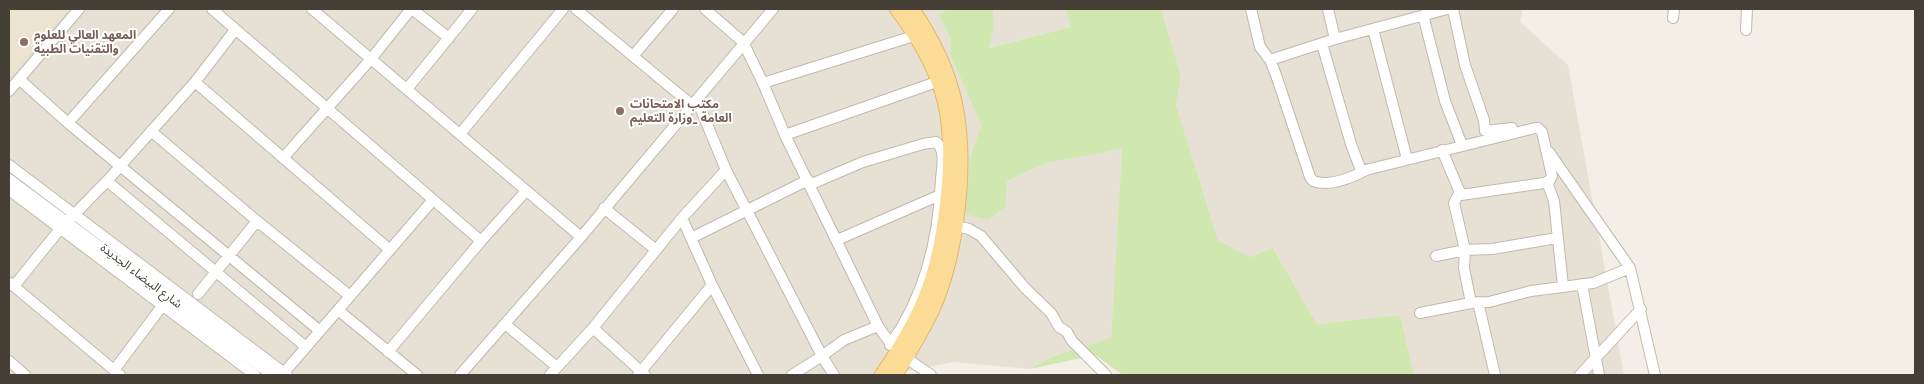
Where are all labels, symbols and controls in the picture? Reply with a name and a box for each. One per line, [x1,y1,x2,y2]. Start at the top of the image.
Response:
place label: المعهد العالي للعلوم والتقنيات الطبية [34,28,136,56]
marker: المعهد العالي للعلوم والتقنيات الطبية [18,36,30,48]
place label: مكتب الامتحانات العامة _وزارة التعليم [630,97,732,125]
marker: مكتب الامتحانات العامة _وزارة التعليم [614,105,626,117]
street label: شارع البيضاء الجديدة [97,241,185,311]

